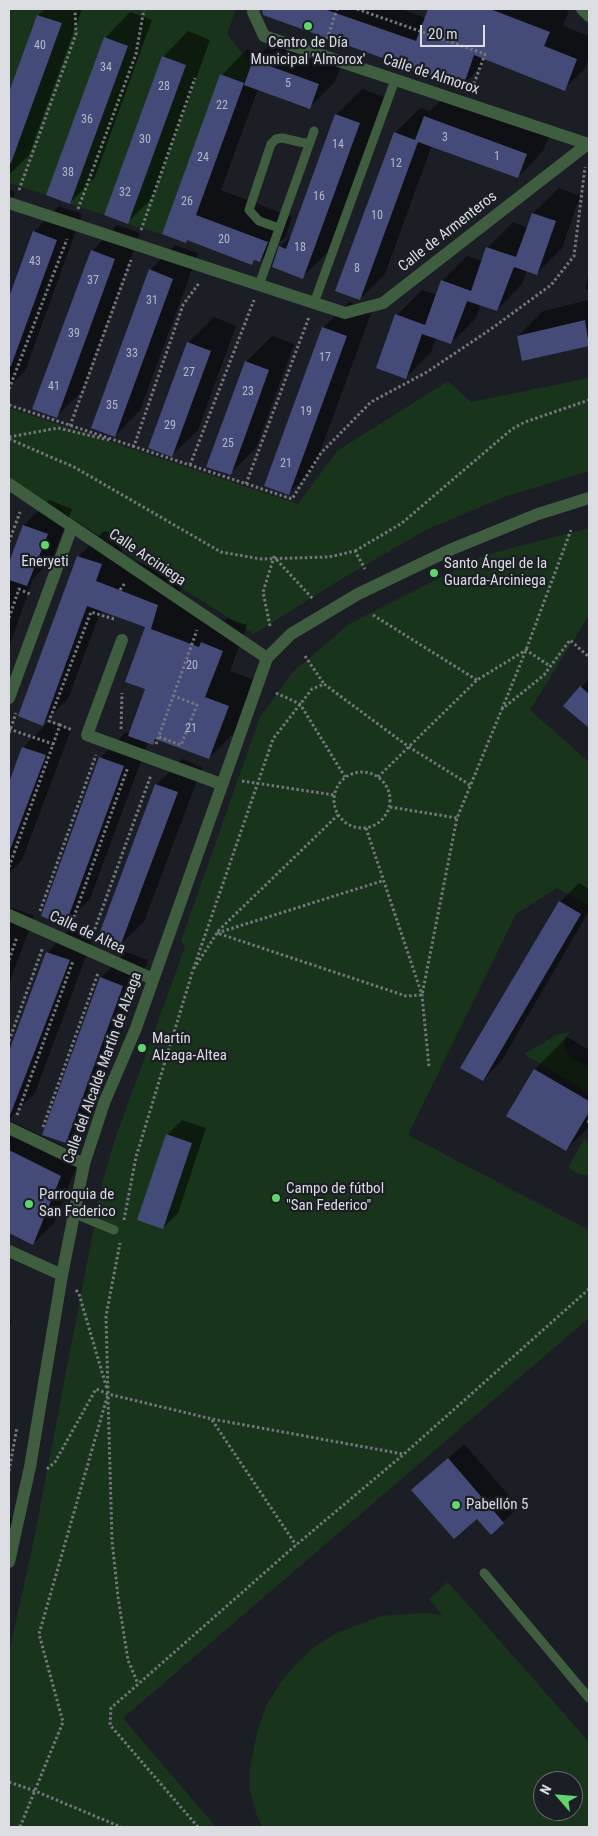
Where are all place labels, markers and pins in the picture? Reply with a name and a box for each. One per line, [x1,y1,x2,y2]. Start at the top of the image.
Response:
marker: Centro de Día Municipal 'Almorox' [302,20,314,32]
place label: Centro de Día Municipal 'Almorox' [251,34,365,69]
marker: Eneryeti [39,539,51,551]
place label: Eneryeti [21,553,69,571]
place label: Santo Ángel de la Guarda-Arciniega [444,555,547,590]
marker: Santo Ángel de la Guarda-Arciniega [428,567,440,579]
place label: Martín Alzaga-Altea [152,1030,227,1065]
marker: Martín Alzaga-Altea [136,1042,148,1054]
place label: Campo de fútbol "San Federico" [286,1180,384,1215]
place label: Parroquia de San Federico [39,1186,116,1221]
marker: Campo de fútbol "San Federico" [270,1192,282,1204]
marker: Parroquia de San Federico [23,1198,35,1210]
place label: Pabellón 5 [466,1496,528,1514]
marker: Pabellón 5 [450,1499,462,1511]

